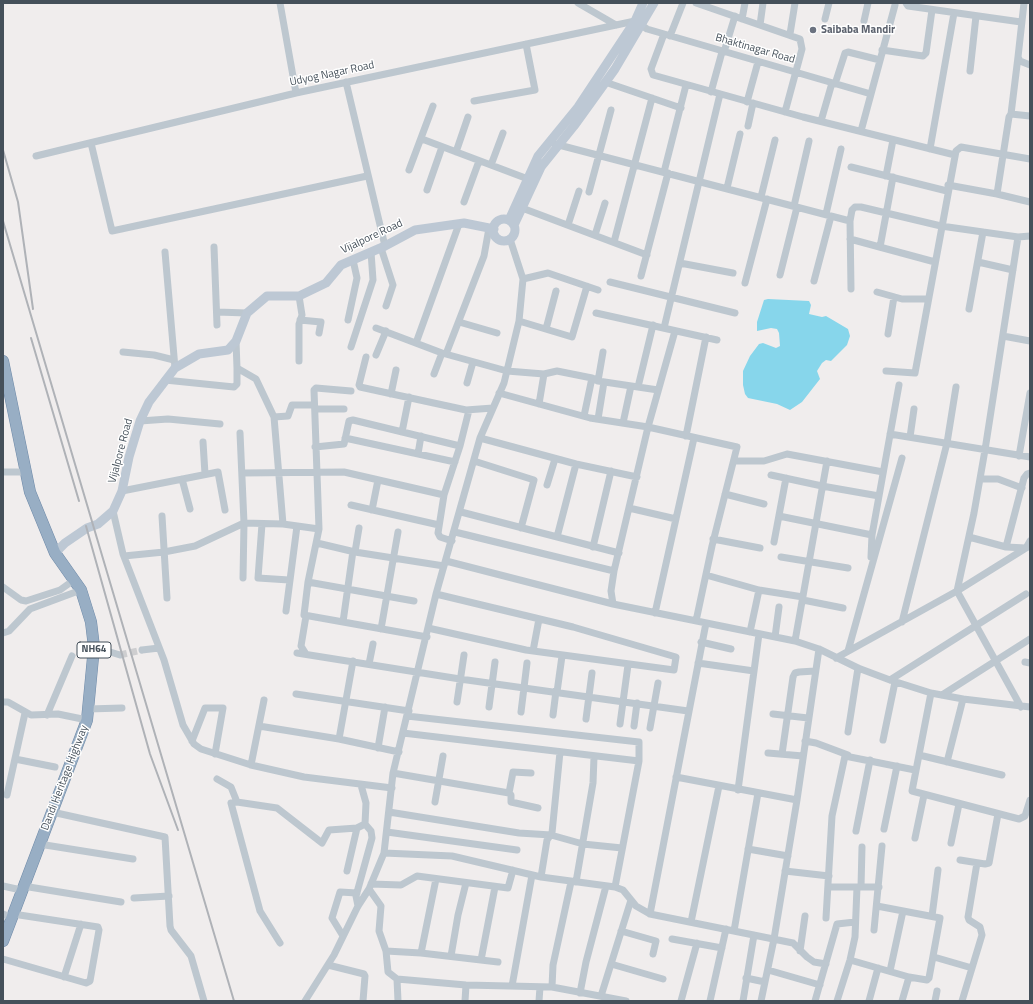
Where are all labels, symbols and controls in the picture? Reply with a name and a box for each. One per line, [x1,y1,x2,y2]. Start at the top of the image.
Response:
place label: Saibaba Mandir [821,23,895,37]
marker: Saibaba Mandir [808,25,818,35]
street label: Bhaktinagar Road [714,31,796,67]
street label: Udyog Nagar Road [289,59,375,89]
street label: Vijalpore Road [339,217,405,257]
street label: Vijalpore Road [106,417,136,485]
road number: NH64 [77,642,111,658]
street label: Dandi Heritage Highway [39,723,91,833]

